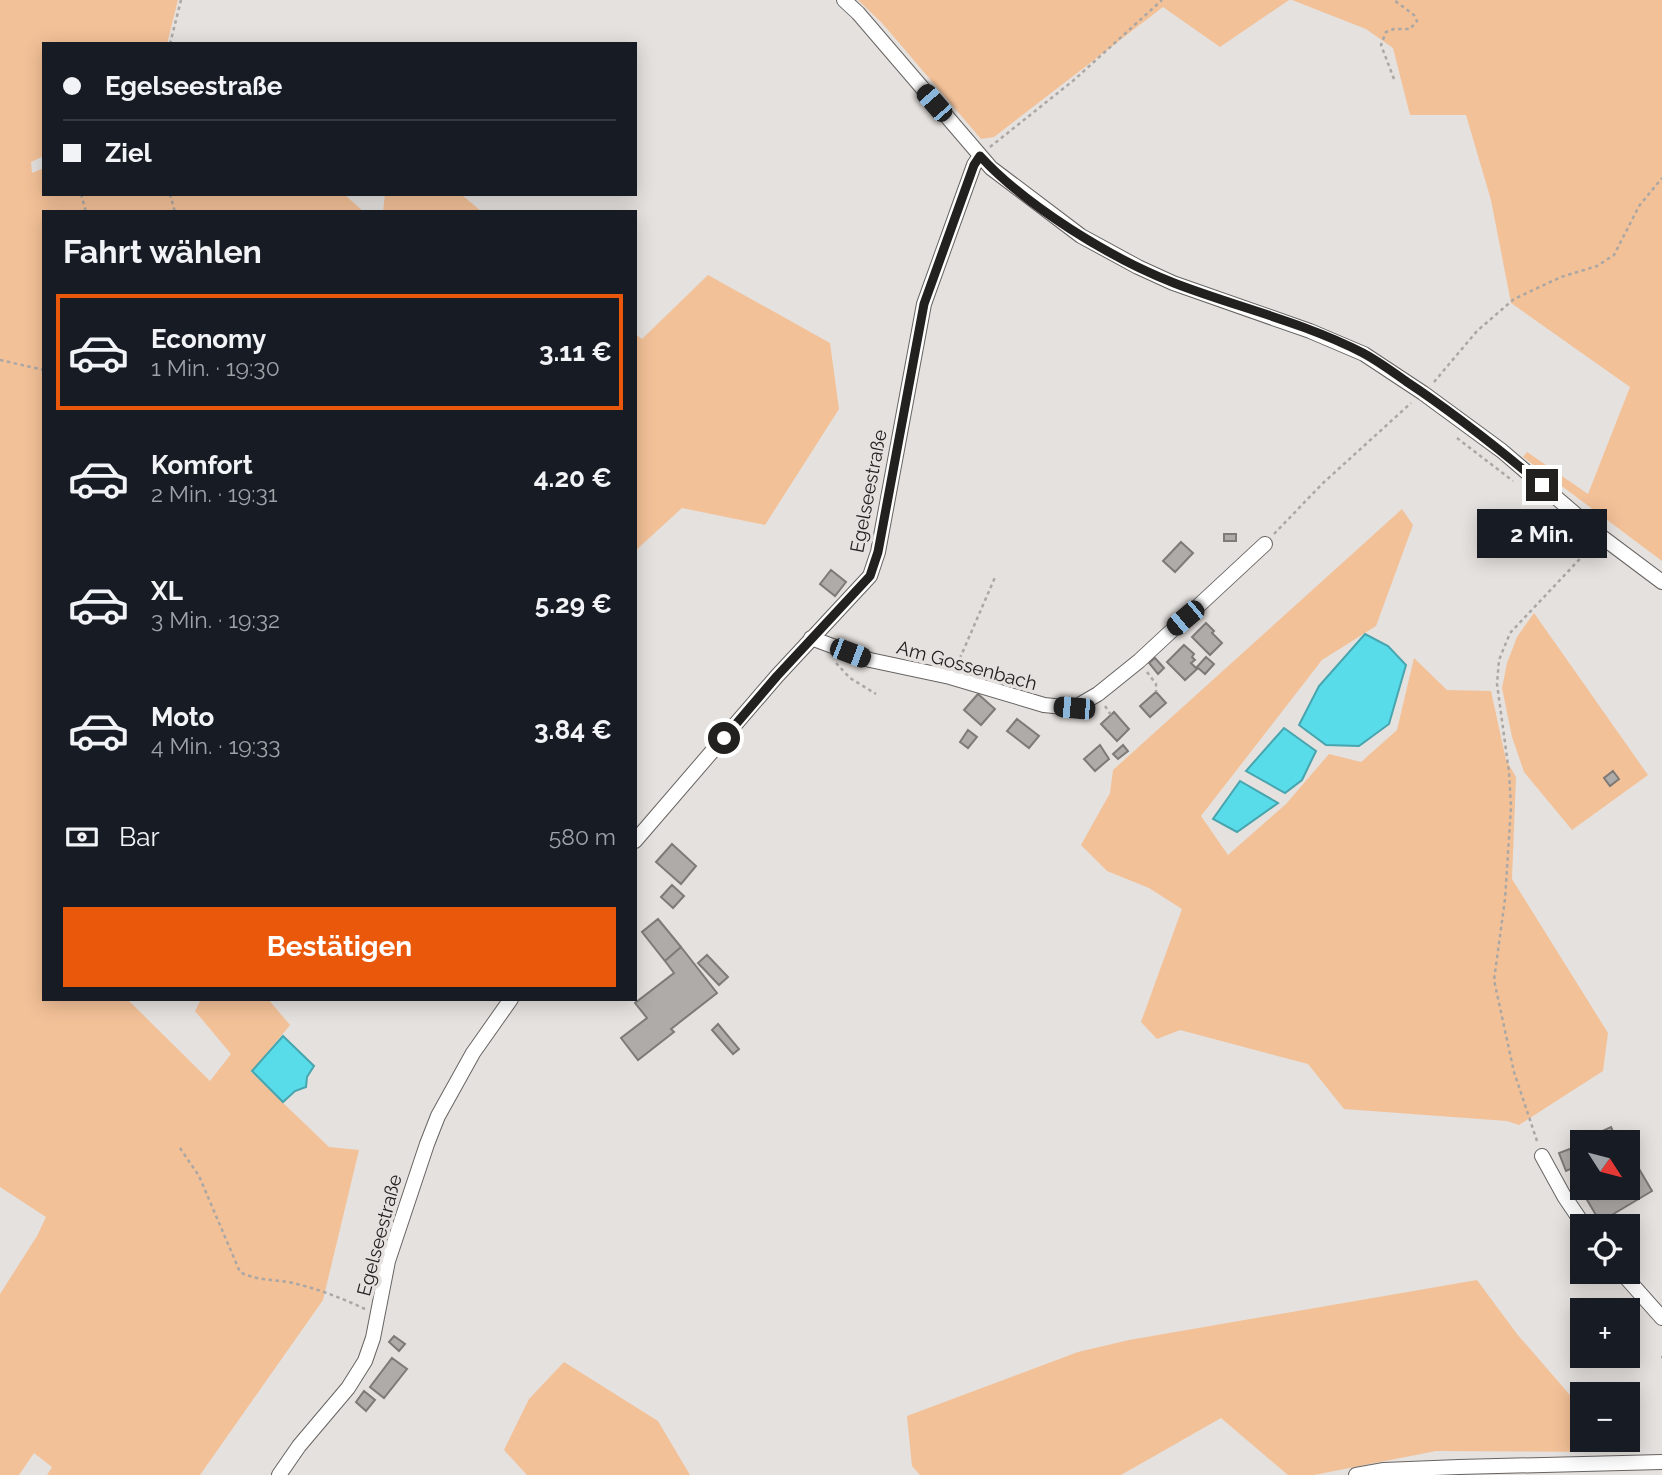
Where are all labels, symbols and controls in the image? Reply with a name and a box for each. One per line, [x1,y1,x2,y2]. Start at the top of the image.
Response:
text: Egelseestraße [105,71,282,101]
car [913,80,956,126]
text: Ziel [105,138,152,168]
text: Fahrt wählen [63,233,262,270]
icon: car [67,321,130,384]
text: Economy [151,324,266,354]
text: 3.11 € [539,337,612,367]
text: 1 Min. · 19:30 [151,354,280,381]
street label: Egelseestraße [845,428,891,554]
icon: car [67,447,130,510]
text: Komfort [151,450,253,480]
text: 4.20 € [534,463,612,493]
route end [1526,469,1558,501]
text: 2 Min. · 19:31 [151,480,278,507]
callout: 2 Min. [1477,510,1607,558]
text: 2 Min. [1510,520,1574,547]
icon: car [67,573,130,636]
text: XL [151,576,183,606]
text: 5.29 € [535,589,612,619]
car [1163,596,1208,640]
text: 3 Min. · 19:32 [151,606,280,633]
car [827,636,874,670]
street label: Am Gossenbach [894,636,1040,694]
car [1053,696,1096,720]
icon: car [67,699,130,762]
text: Moto [151,702,214,732]
text: 3.84 € [534,715,612,745]
route start [708,722,740,754]
text: 4 Min. · 19:33 [151,732,281,759]
icon: cash [63,818,101,856]
text: Bar [119,822,160,852]
text: 580 m [549,823,616,850]
button: Bestätigen [63,907,616,987]
north arrow [1570,1130,1640,1200]
map controls [1570,1130,1640,1452]
street label: Egelseestraße [352,1172,406,1298]
button: locate [1570,1214,1640,1284]
button: + [1570,1298,1640,1368]
button: − [1570,1382,1640,1452]

